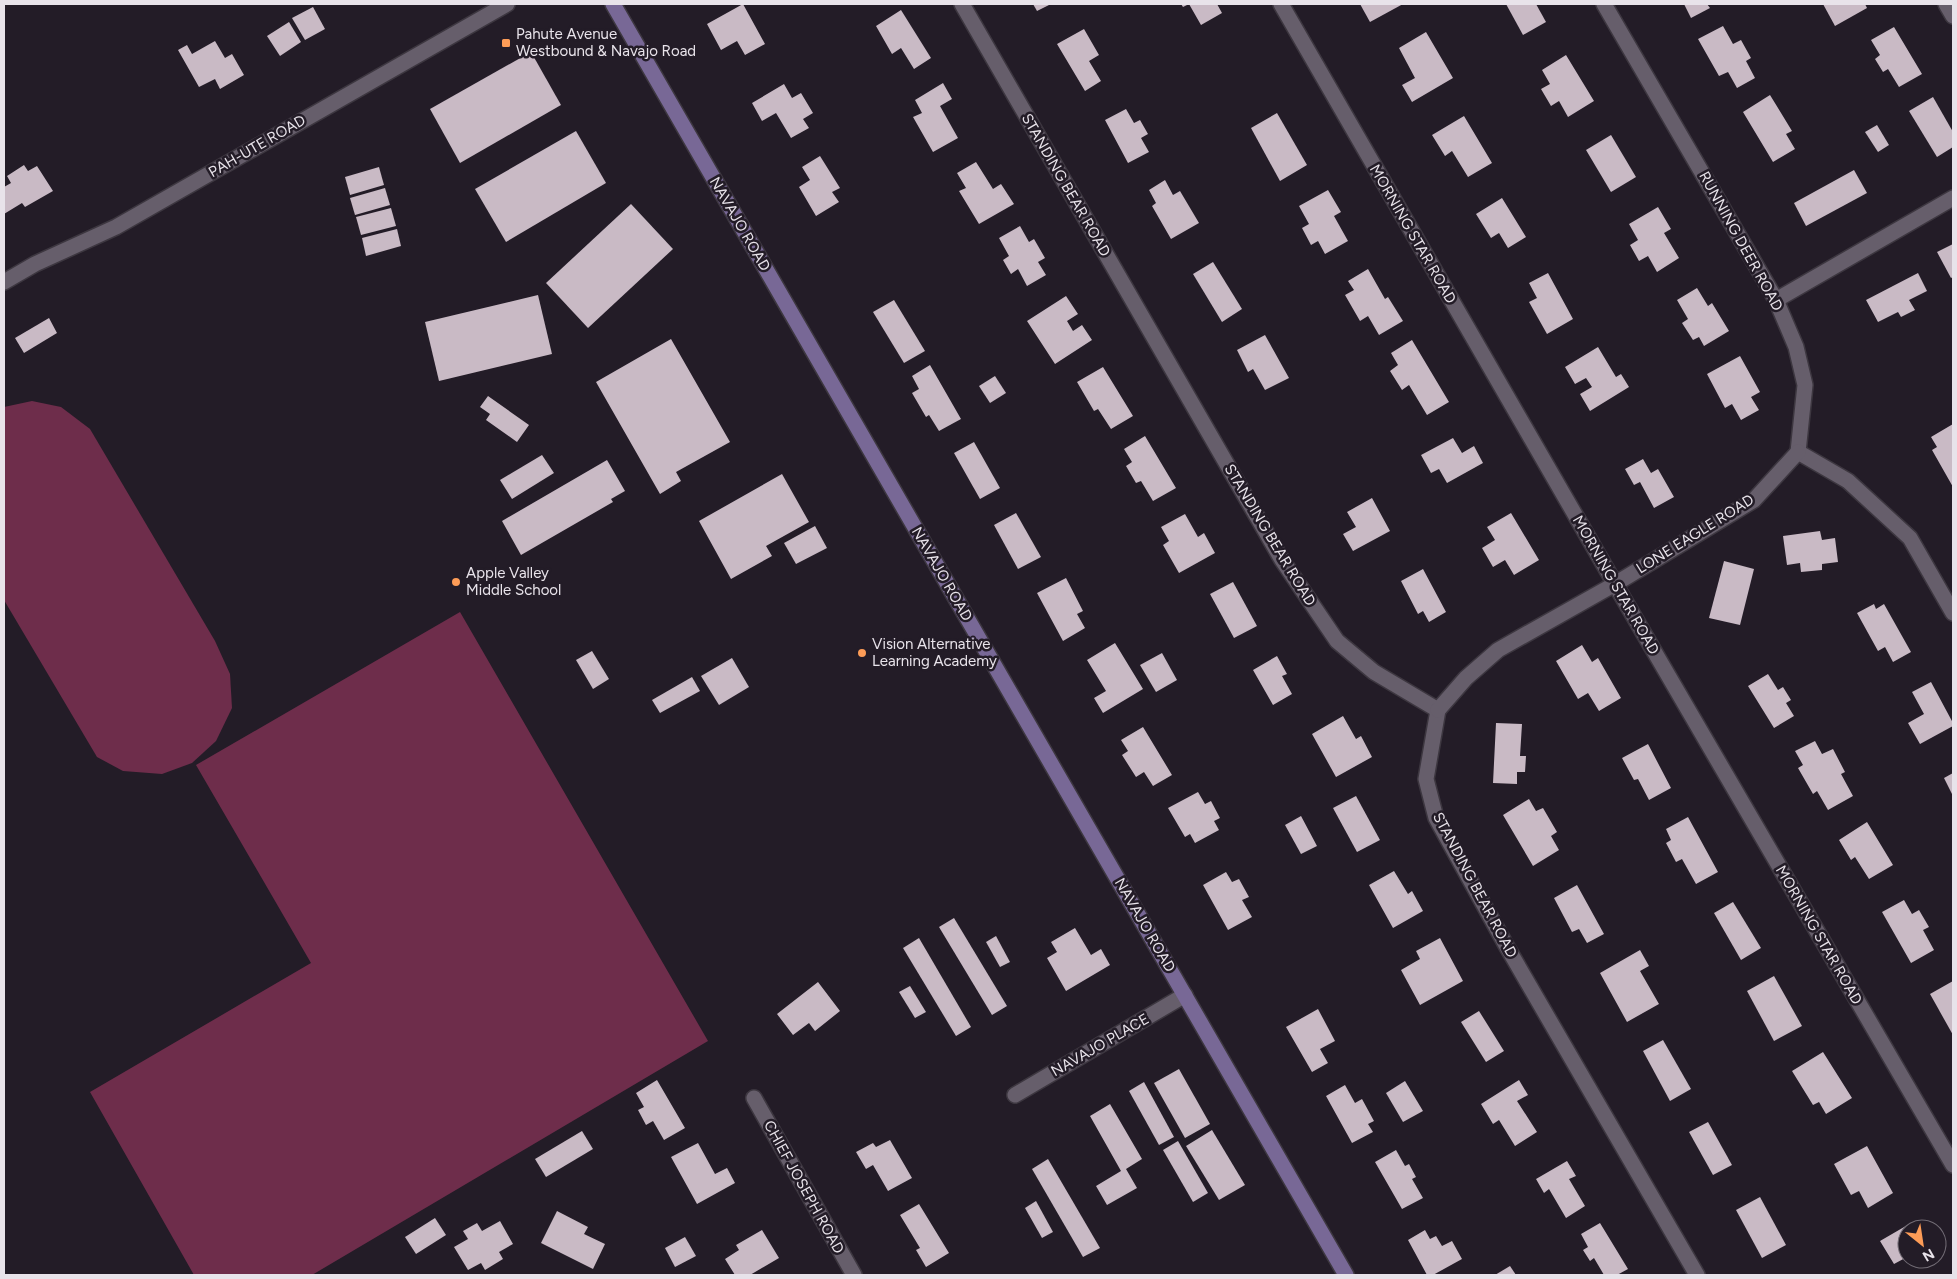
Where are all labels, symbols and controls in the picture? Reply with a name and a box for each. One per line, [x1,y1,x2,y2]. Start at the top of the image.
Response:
place label: Pahute Avenue Westbound & Navajo Road [516,25,696,60]
marker: Pahute Avenue Westbound & Navajo Road [500,37,512,49]
street label: STANDING BEAR ROAD [1018,110,1114,260]
street label: PAH-UTE ROAD [205,111,309,181]
street label: MORNING STAR ROAD [1366,161,1460,307]
street label: RUNNING DEER ROAD [1695,168,1787,314]
street label: NAVAJO ROAD [706,174,774,274]
street label: STANDING BEAR ROAD [1221,461,1319,609]
street label: LONE EAGLE ROAD [1633,491,1757,577]
street label: MORNING STAR ROAD [1569,512,1663,658]
street label: NAVAJO ROAD [908,524,976,624]
place label: Apple Valley Middle School [466,564,561,599]
marker: Apple Valley Middle School [450,576,462,588]
place label: Vision Alternative Learning Academy [872,635,997,670]
marker: Vision Alternative Learning Academy [856,647,868,659]
street label: STANDING BEAR ROAD [1429,809,1521,961]
street label: MORNING STAR ROAD [1772,862,1866,1008]
street label: NAVAJO ROAD [1111,875,1179,975]
street label: NAVAJO PLACE [1048,1010,1152,1080]
street label: CHIEF JOSEPH ROAD [760,1117,848,1257]
north arrow [1897,1219,1947,1269]
text: N [1919,1245,1937,1265]

